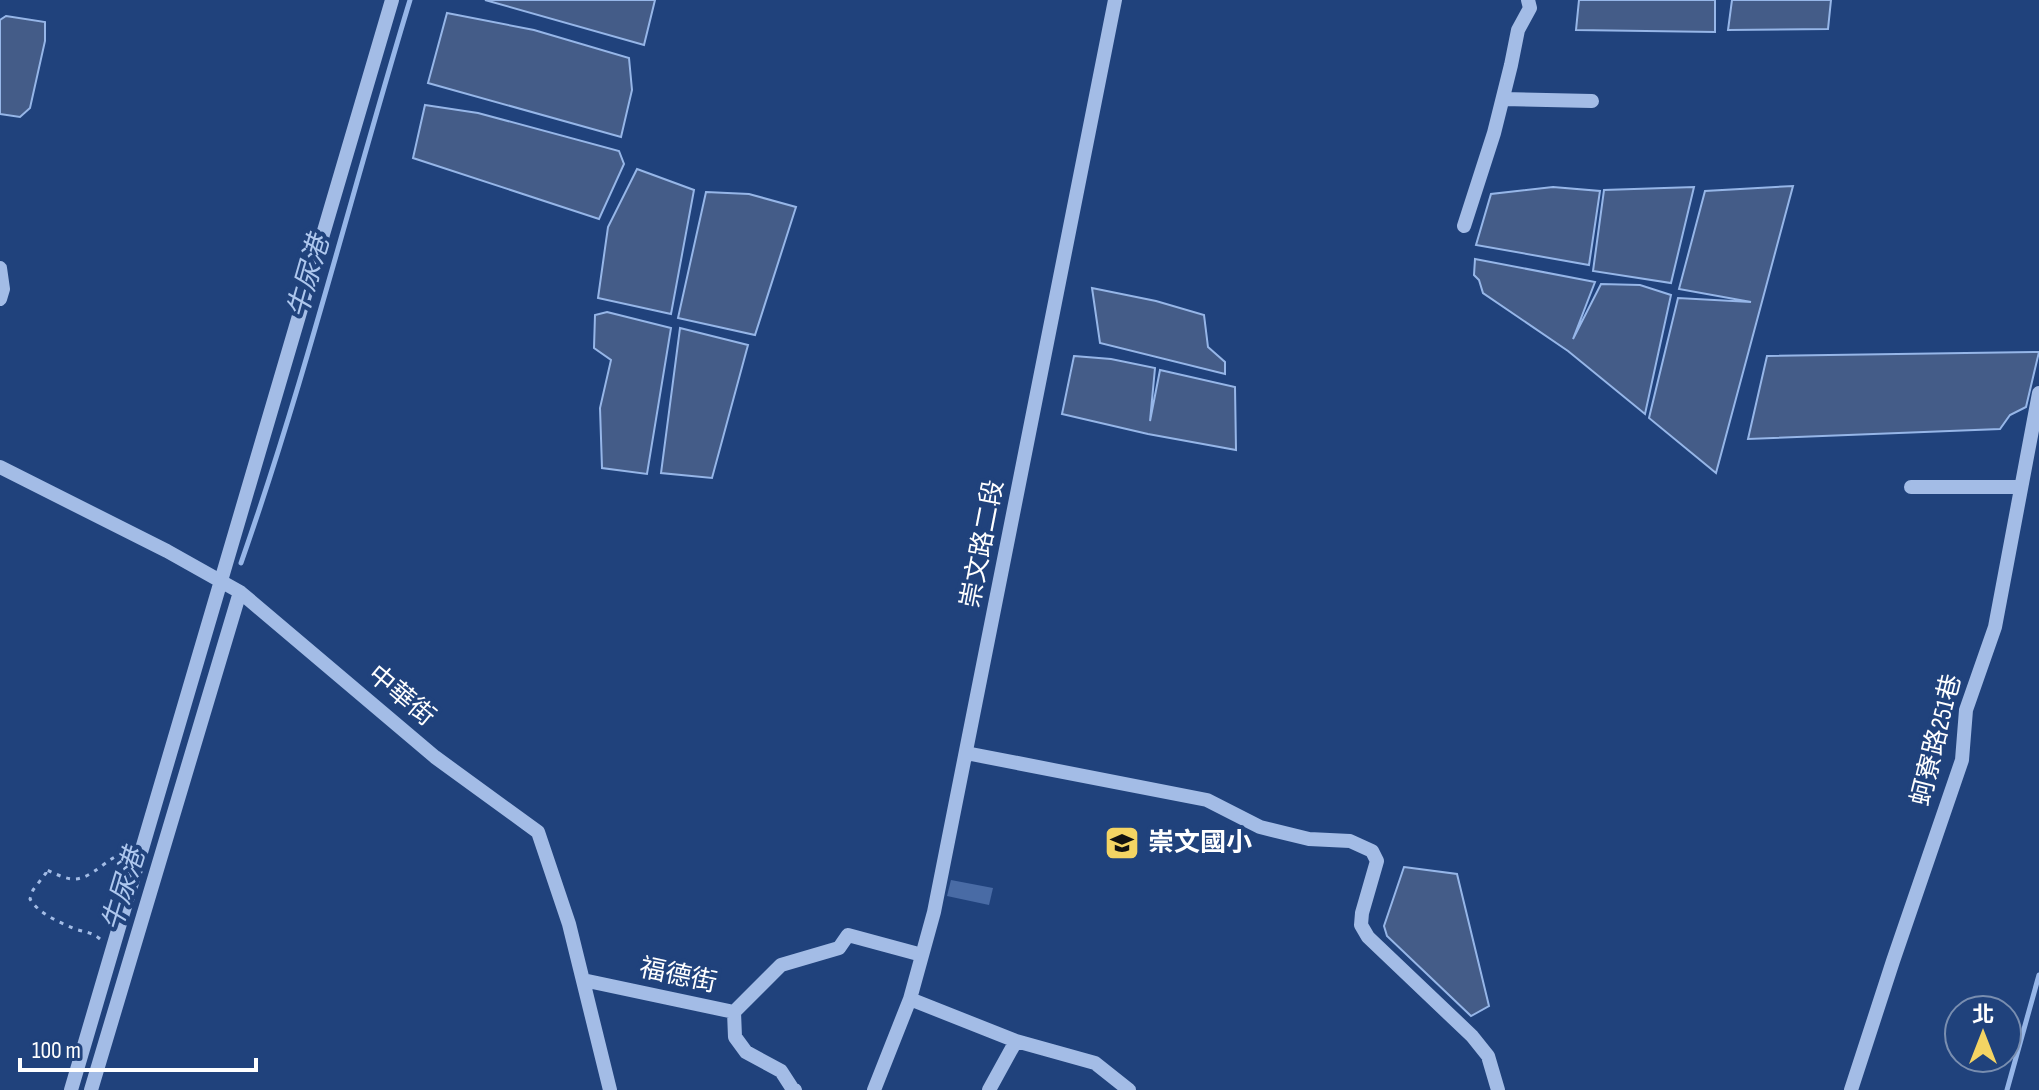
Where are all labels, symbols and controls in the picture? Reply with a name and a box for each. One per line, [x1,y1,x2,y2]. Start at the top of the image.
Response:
water label: 牛尿港 [282,228,338,322]
street label: 崇文路二段 [955,477,1011,611]
street label: 中華街 [361,659,441,733]
street label: 蚵寮路251巷 [1906,671,1968,809]
school or university icon: 崇文國小 [1103,824,1141,862]
place label: 崇文國小 [1148,828,1252,859]
water label: 牛尿港 [96,841,153,935]
street label: 福德街 [637,953,719,999]
north arrow [1943,994,2023,1074]
text: 北 [1972,1002,1994,1029]
scale bar [20,1022,256,1072]
text: 100 m [32,1036,81,1065]

